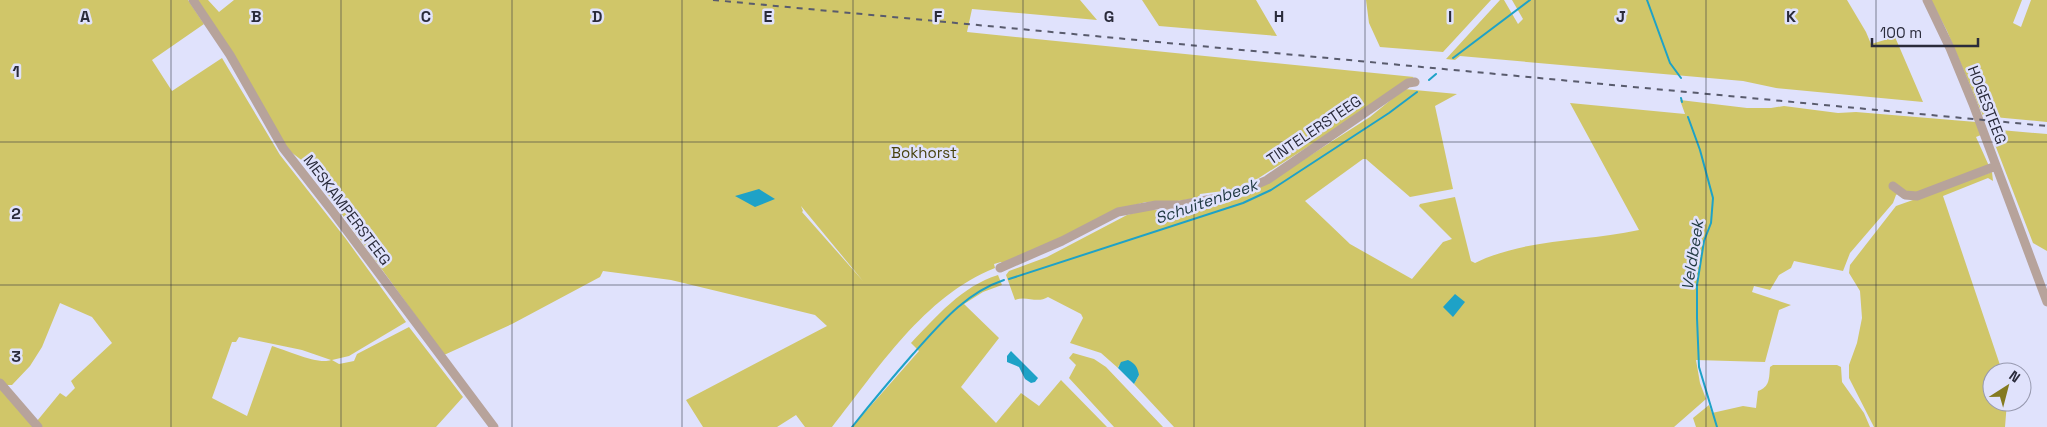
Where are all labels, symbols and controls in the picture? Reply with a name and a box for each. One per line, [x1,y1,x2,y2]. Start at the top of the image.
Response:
text: A [80,6,90,27]
text: B [251,6,261,27]
text: C [421,6,431,27]
text: D [592,6,602,27]
text: E [764,6,773,27]
text: F [934,6,943,27]
text: G [1104,6,1114,27]
text: H [1274,6,1284,27]
text: I [1448,6,1452,27]
text: J [1616,6,1626,27]
text: K [1786,6,1796,27]
scale bar [1872,15,1978,47]
text: 100 m [1880,23,1922,42]
text: 1 [12,61,20,82]
street label: HOGESTEEG [1964,63,2011,147]
street label: TINTELERSTEEG [1263,91,1365,168]
park label: Bokhorst [891,143,957,162]
street label: MESKAMPERSTEEG [300,151,395,269]
water label: Schuitenbeek [1152,173,1262,229]
text: 2 [11,203,21,224]
water label: Veldbeek [1677,216,1709,292]
text: 3 [11,346,21,367]
north arrow [1982,362,2032,412]
text: N [2006,366,2024,387]

